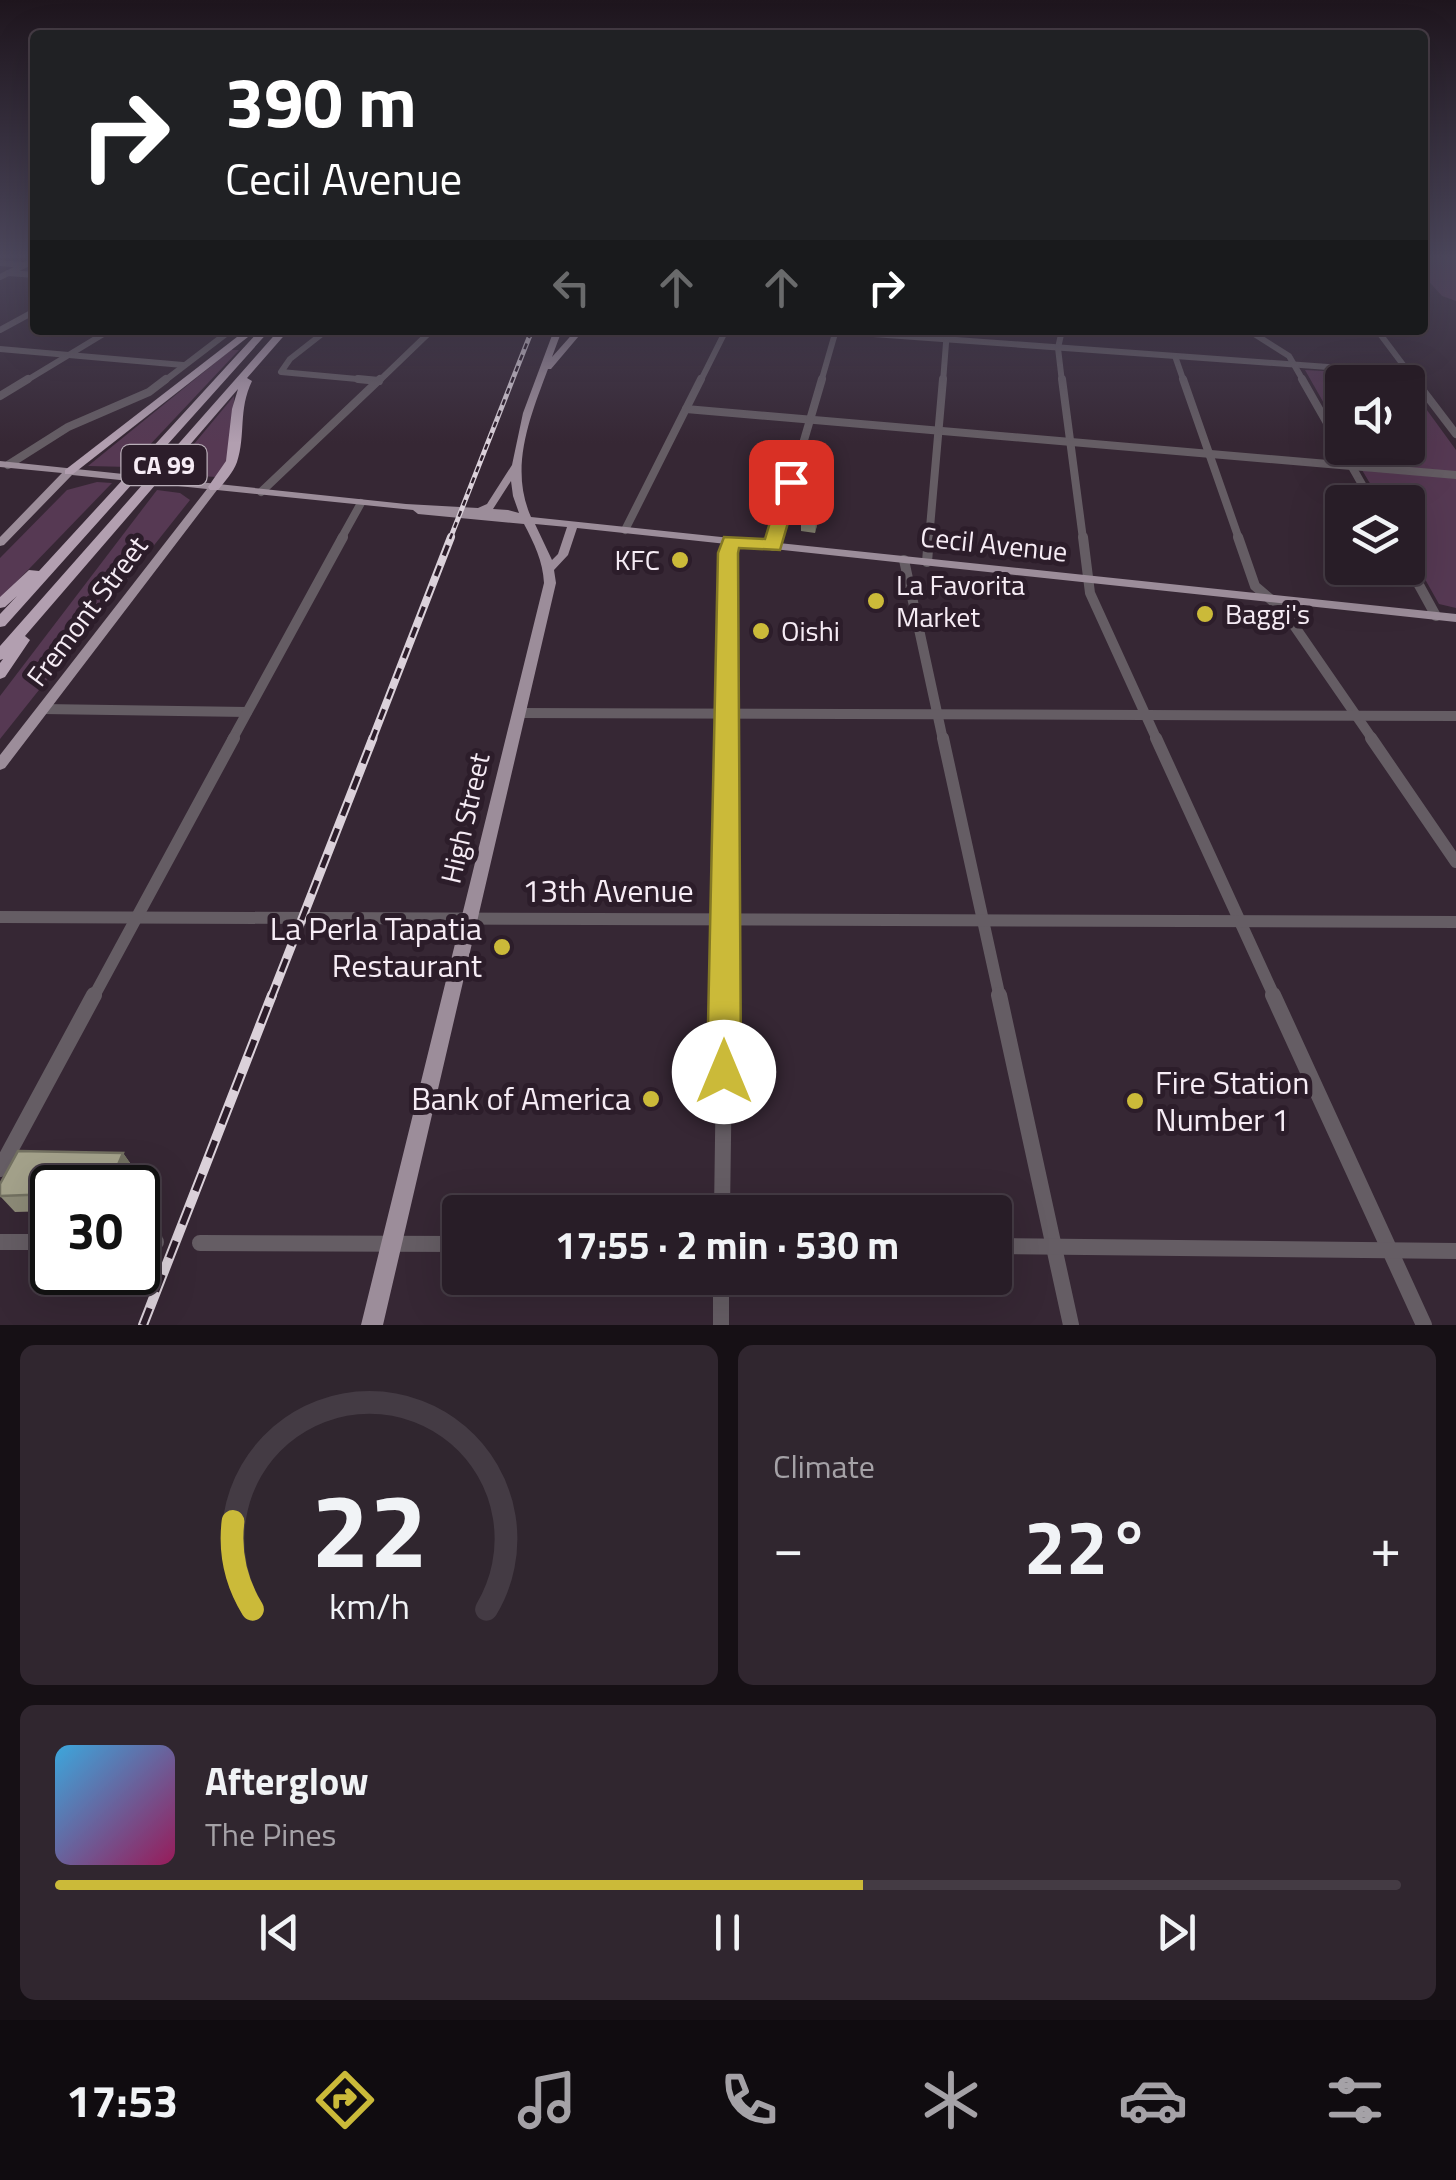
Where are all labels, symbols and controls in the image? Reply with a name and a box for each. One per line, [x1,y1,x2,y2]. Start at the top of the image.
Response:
text: 390 m [225,48,417,154]
icon: right [60,70,190,200]
text: Cecil Avenue [225,144,462,212]
icon: left [544,260,599,315]
icon: ahead [649,260,704,315]
icon: ahead [754,260,809,315]
icon: right [859,260,914,315]
map controls [1325,365,1425,585]
button: sound [1325,365,1425,465]
pin [749,440,834,525]
road number: CA 99 [121,445,206,485]
icon: arrive [764,455,819,510]
button: layers [1325,485,1425,585]
street label: Cecil Avenue [918,514,1070,573]
street label: Fremont Street [16,526,158,695]
place label: KFC [614,538,660,581]
marker: KFC [669,549,691,571]
place label: La Favorita Market [896,563,1025,638]
marker: La Favorita Market [865,590,887,612]
place label: Baggi's [1225,592,1310,635]
marker: Baggi's [1194,603,1216,625]
place label: Oishi [781,609,840,652]
marker: Oishi [750,620,772,642]
street label: High Street [429,748,500,887]
street label: 13th Avenue [522,866,694,914]
place label: La Perla Tapatia Restaurant [270,904,482,989]
marker: La Perla Tapatia Restaurant [491,936,513,958]
position arrow [672,1020,776,1124]
place label: Fire Station Number 1 [1155,1058,1309,1143]
place label: Bank of America [411,1074,631,1122]
marker: Bank of America [640,1088,662,1110]
marker: Fire Station Number 1 [1124,1090,1146,1112]
speed limit sign: 30 [30,1165,160,1295]
text: 17:55 · 2 min · 530 m [555,1216,899,1274]
text: Climate [773,1442,875,1490]
text: 22 [311,1449,427,1607]
text: 22° [1024,1489,1150,1603]
text: − [773,1505,804,1588]
text: + [1370,1505,1401,1588]
text: km/h [329,1578,409,1633]
text: Afterglow [205,1752,369,1810]
text: The Pines [205,1810,336,1858]
icon: previous [252,1905,307,1960]
icon: pause [700,1905,755,1960]
icon: next [1149,1905,1204,1960]
icon: directions [310,2065,380,2135]
icon: music [512,2065,582,2135]
icon: phone [714,2065,784,2135]
icon: climate [916,2065,986,2135]
icon: car [1118,2065,1188,2135]
icon: filters [1320,2065,1390,2135]
text: 17:53 [66,2066,178,2134]

